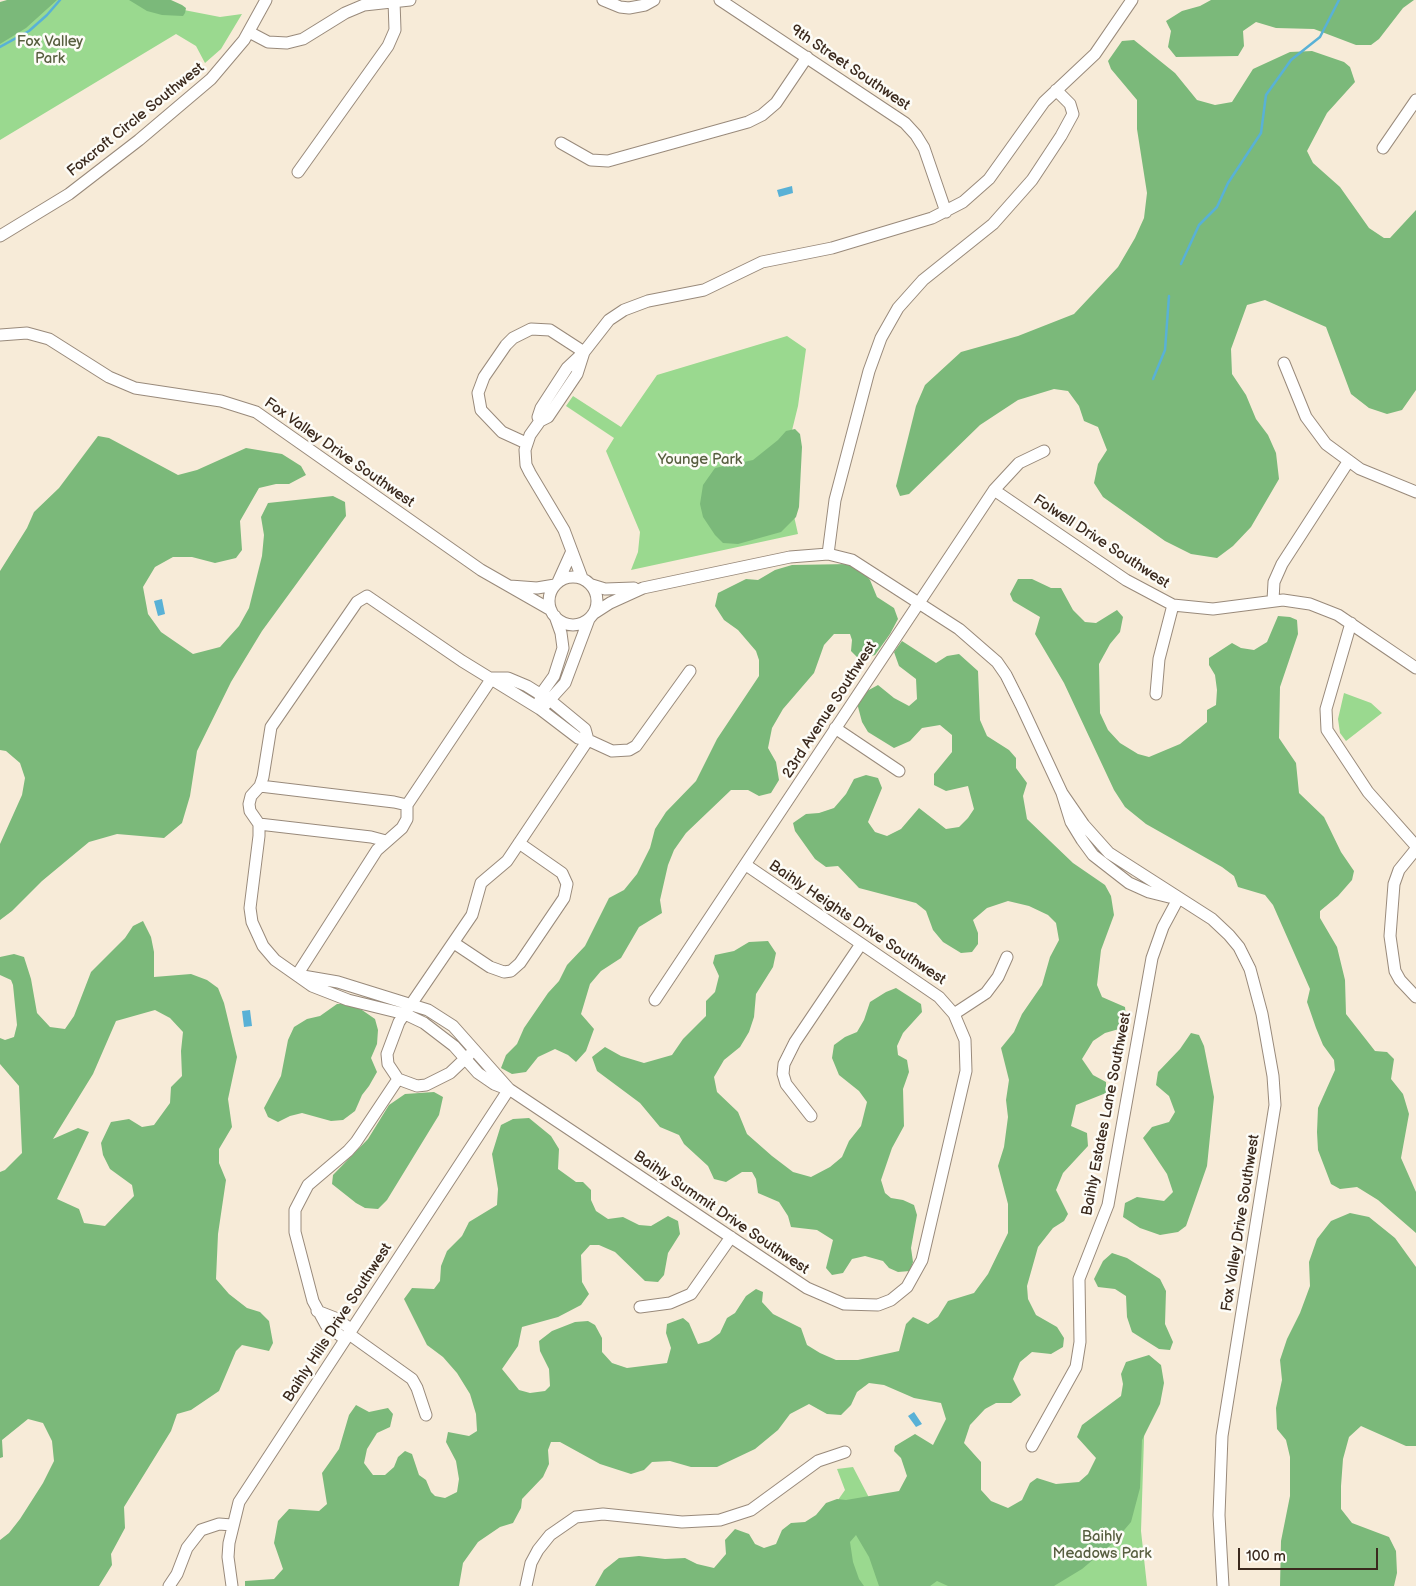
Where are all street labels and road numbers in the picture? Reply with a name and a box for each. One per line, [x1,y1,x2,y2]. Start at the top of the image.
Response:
street label: 9th Street Southwest [787,21,913,115]
street label: Foxcroft Circle Southwest [64,59,208,181]
street label: Fox Valley Drive Southwest [260,394,418,512]
street label: Folwell Drive Southwest [1030,491,1172,593]
street label: 23rd Avenue Southwest [779,638,881,782]
street label: Baihly Heights Drive Southwest [765,857,949,989]
street label: Baihly Estates Lane Southwest [1078,1011,1136,1217]
street label: Fox Valley Drive Southwest [1218,1133,1264,1313]
street label: Baihly Summit Drive Southwest [630,1147,812,1279]
street label: Baihly Hills Drive Southwest [280,1240,396,1406]

